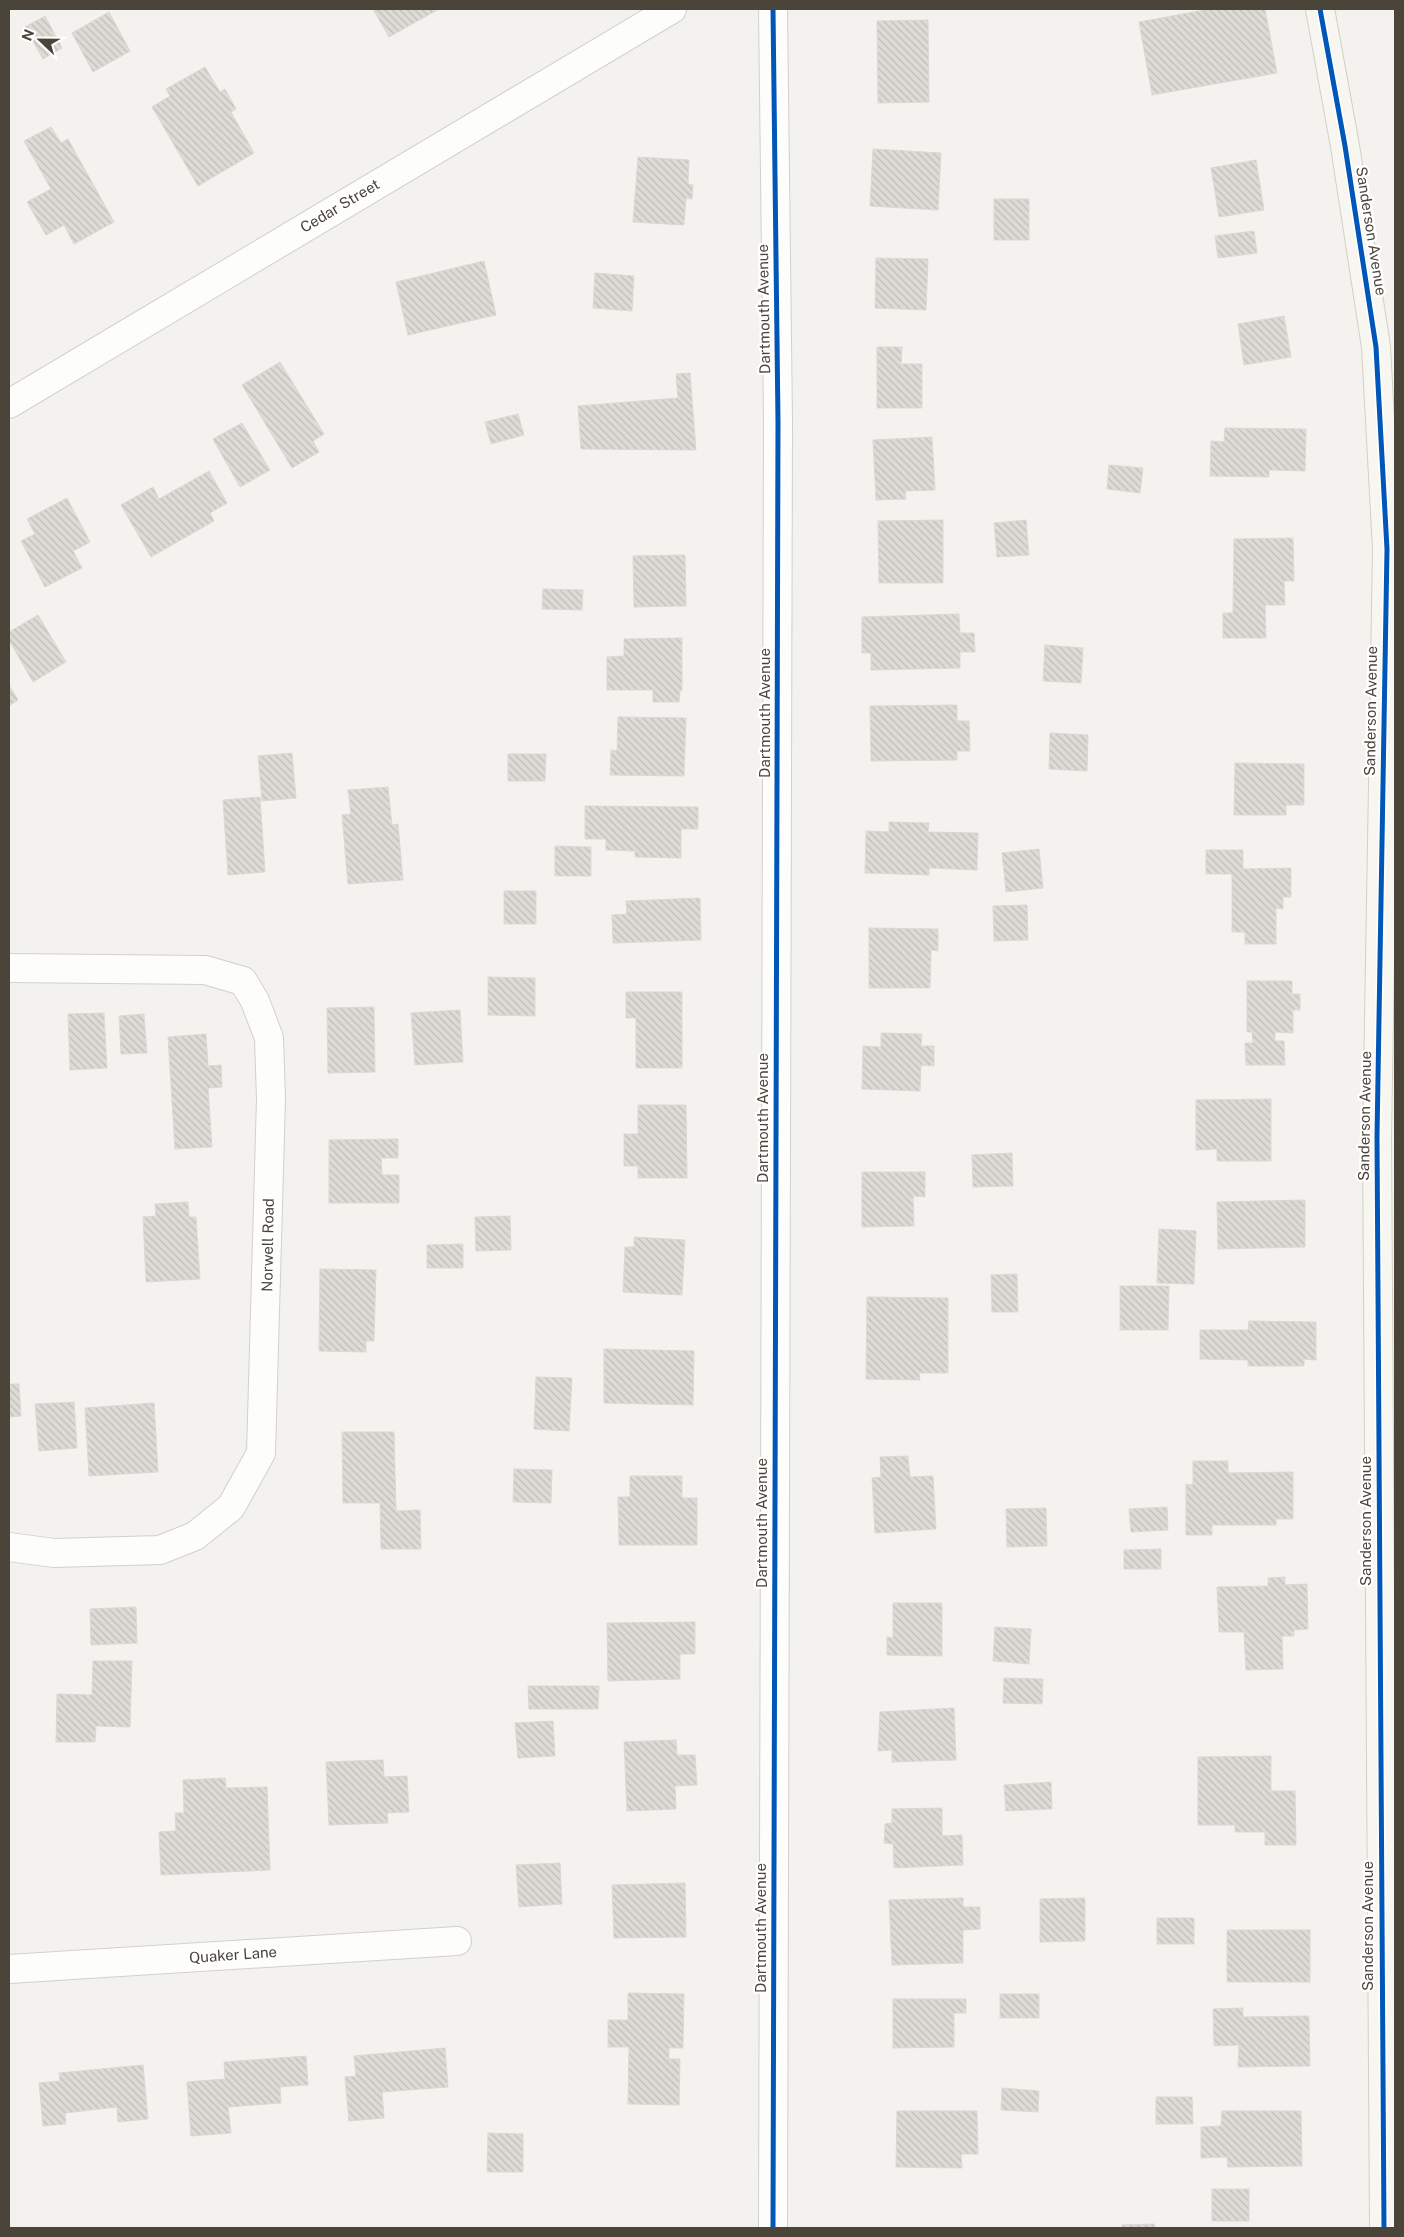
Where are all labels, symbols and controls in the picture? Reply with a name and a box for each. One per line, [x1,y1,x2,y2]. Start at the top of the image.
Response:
north arrow [15,15,65,65]
text: N [18,27,37,43]
street label: Sanderson Avenue [1353,165,1390,297]
street label: Cedar Street [297,175,383,236]
street label: Dartmouth Avenue [754,244,773,374]
street label: Sanderson Avenue [1361,646,1380,776]
street label: Dartmouth Avenue [756,648,773,778]
street label: Sanderson Avenue [1355,1051,1374,1181]
street label: Dartmouth Avenue [754,1053,771,1183]
street label: Norwell Road [258,1198,277,1292]
street label: Sanderson Avenue [1357,1456,1374,1586]
street label: Dartmouth Avenue [753,1458,770,1588]
street label: Sanderson Avenue [1359,1861,1376,1991]
street label: Dartmouth Avenue [752,1863,769,1993]
street label: Quaker Lane [188,1943,278,1966]

